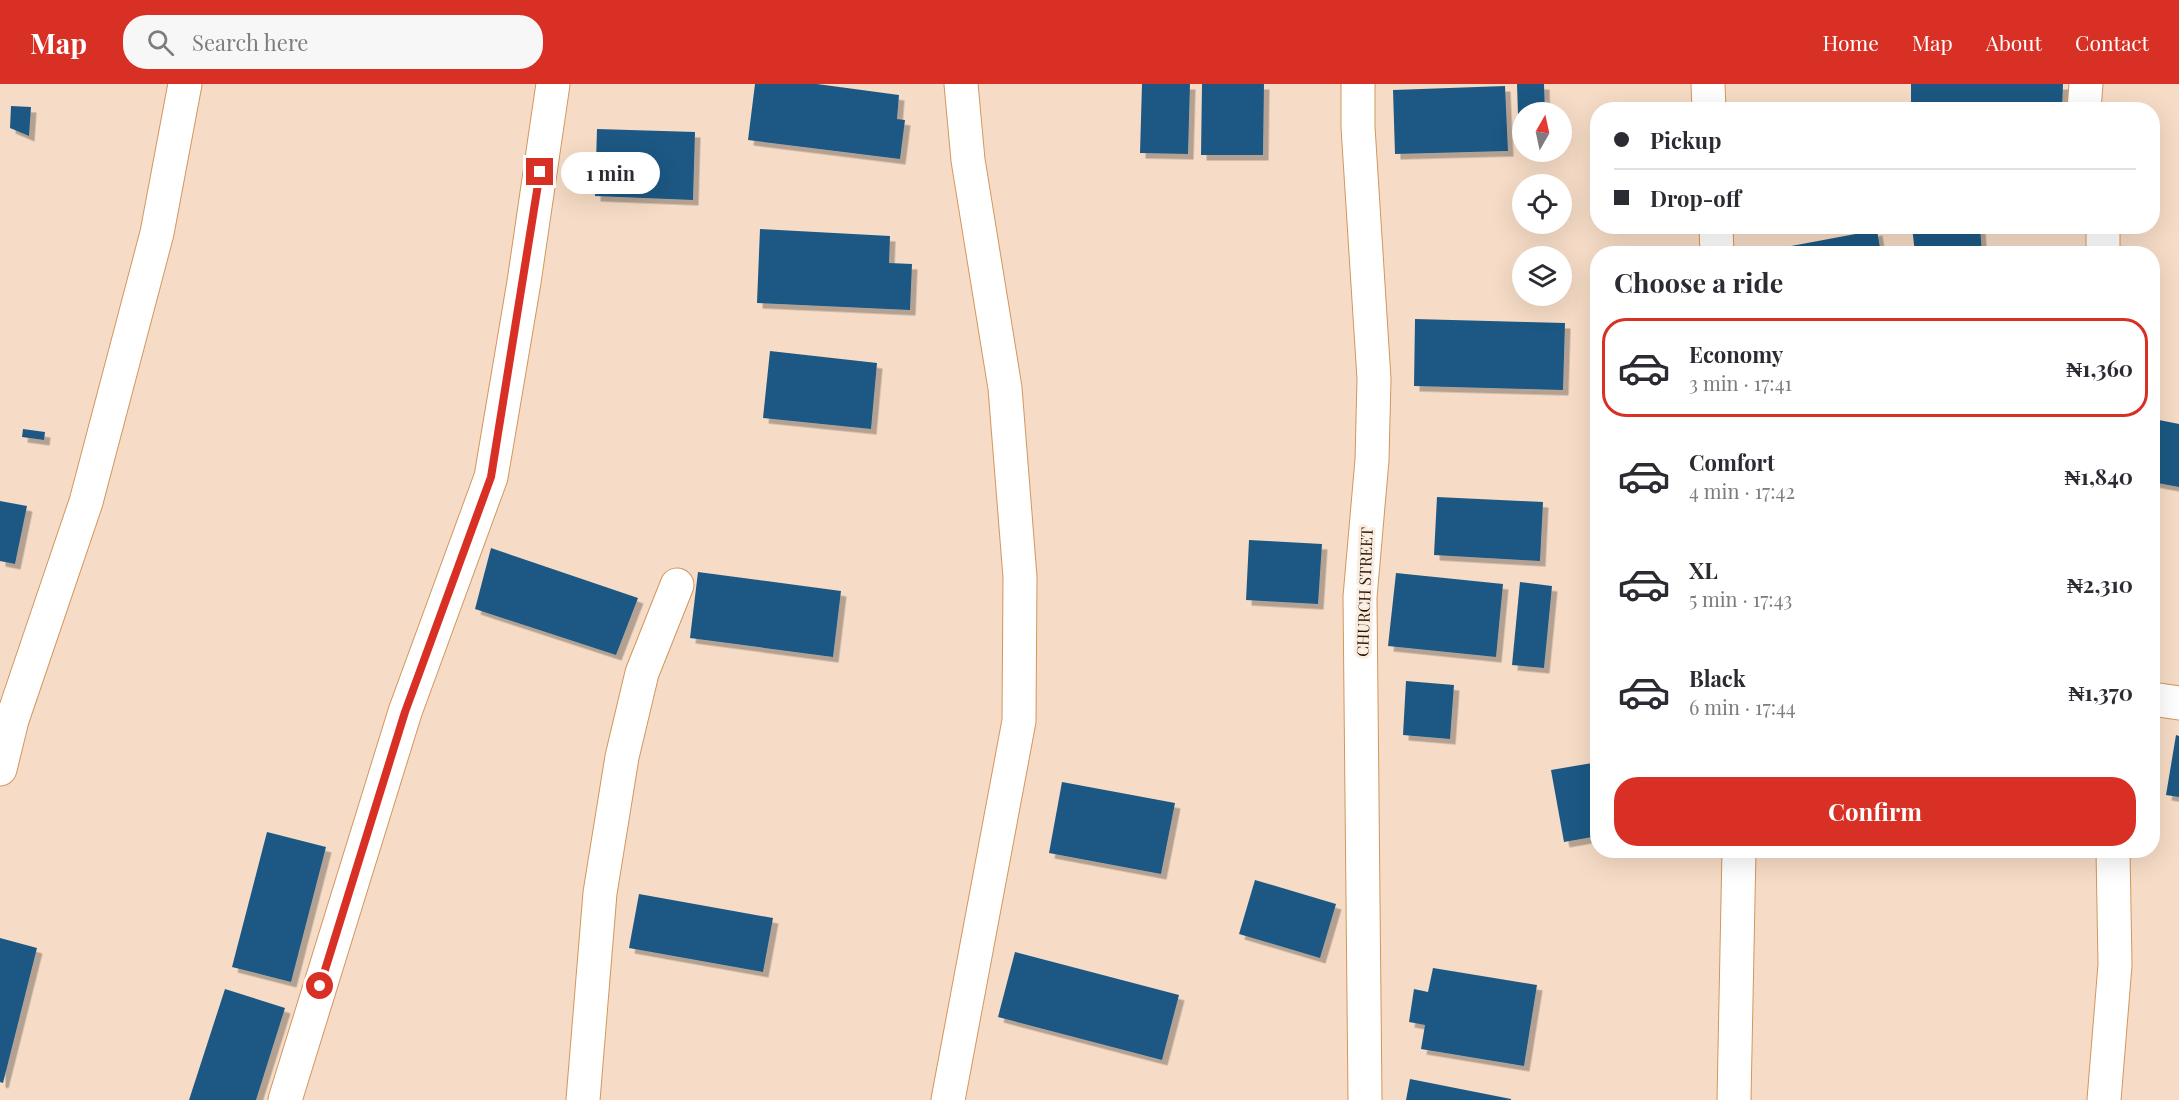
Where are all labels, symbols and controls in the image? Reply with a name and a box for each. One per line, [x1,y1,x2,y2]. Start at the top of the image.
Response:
search box [123,15,543,69]
text: Map [30,24,87,61]
icon: search [144,26,177,59]
text: Search here [192,27,308,57]
text: Home [1823,28,1879,56]
text: Map [1912,28,1953,56]
text: About [1986,28,2042,56]
text: Contact [2075,28,2149,56]
north arrow [1512,102,1572,162]
map controls [1512,102,1572,306]
text: Pickup [1650,125,1721,155]
callout: 1 min [561,151,660,193]
route end [526,158,553,185]
text: 1 min [586,159,635,186]
button: locate [1512,174,1572,234]
text: Drop-off [1650,183,1741,213]
button: layers [1512,246,1572,306]
text: Choose a ride [1614,264,1783,300]
text: Economy [1689,339,1783,369]
icon: car [1617,341,1671,395]
text: ₦1,360 [2066,353,2133,383]
text: 3 min · 17:41 [1689,369,1792,396]
text: Comfort [1689,447,1775,477]
icon: car [1617,449,1671,503]
text: ₦1,840 [2065,461,2133,491]
text: 4 min · 17:42 [1689,477,1795,504]
street label: CHURCH STREET [1351,527,1377,657]
text: XL [1689,555,1718,585]
icon: car [1617,557,1671,611]
text: ₦2,310 [2067,569,2133,599]
text: 5 min · 17:43 [1689,585,1792,612]
text: Black [1689,663,1746,693]
icon: car [1617,665,1671,719]
text: ₦1,370 [2068,677,2133,707]
text: 6 min · 17:44 [1689,693,1796,720]
button: Confirm [1614,777,2136,846]
route start [306,972,333,999]

